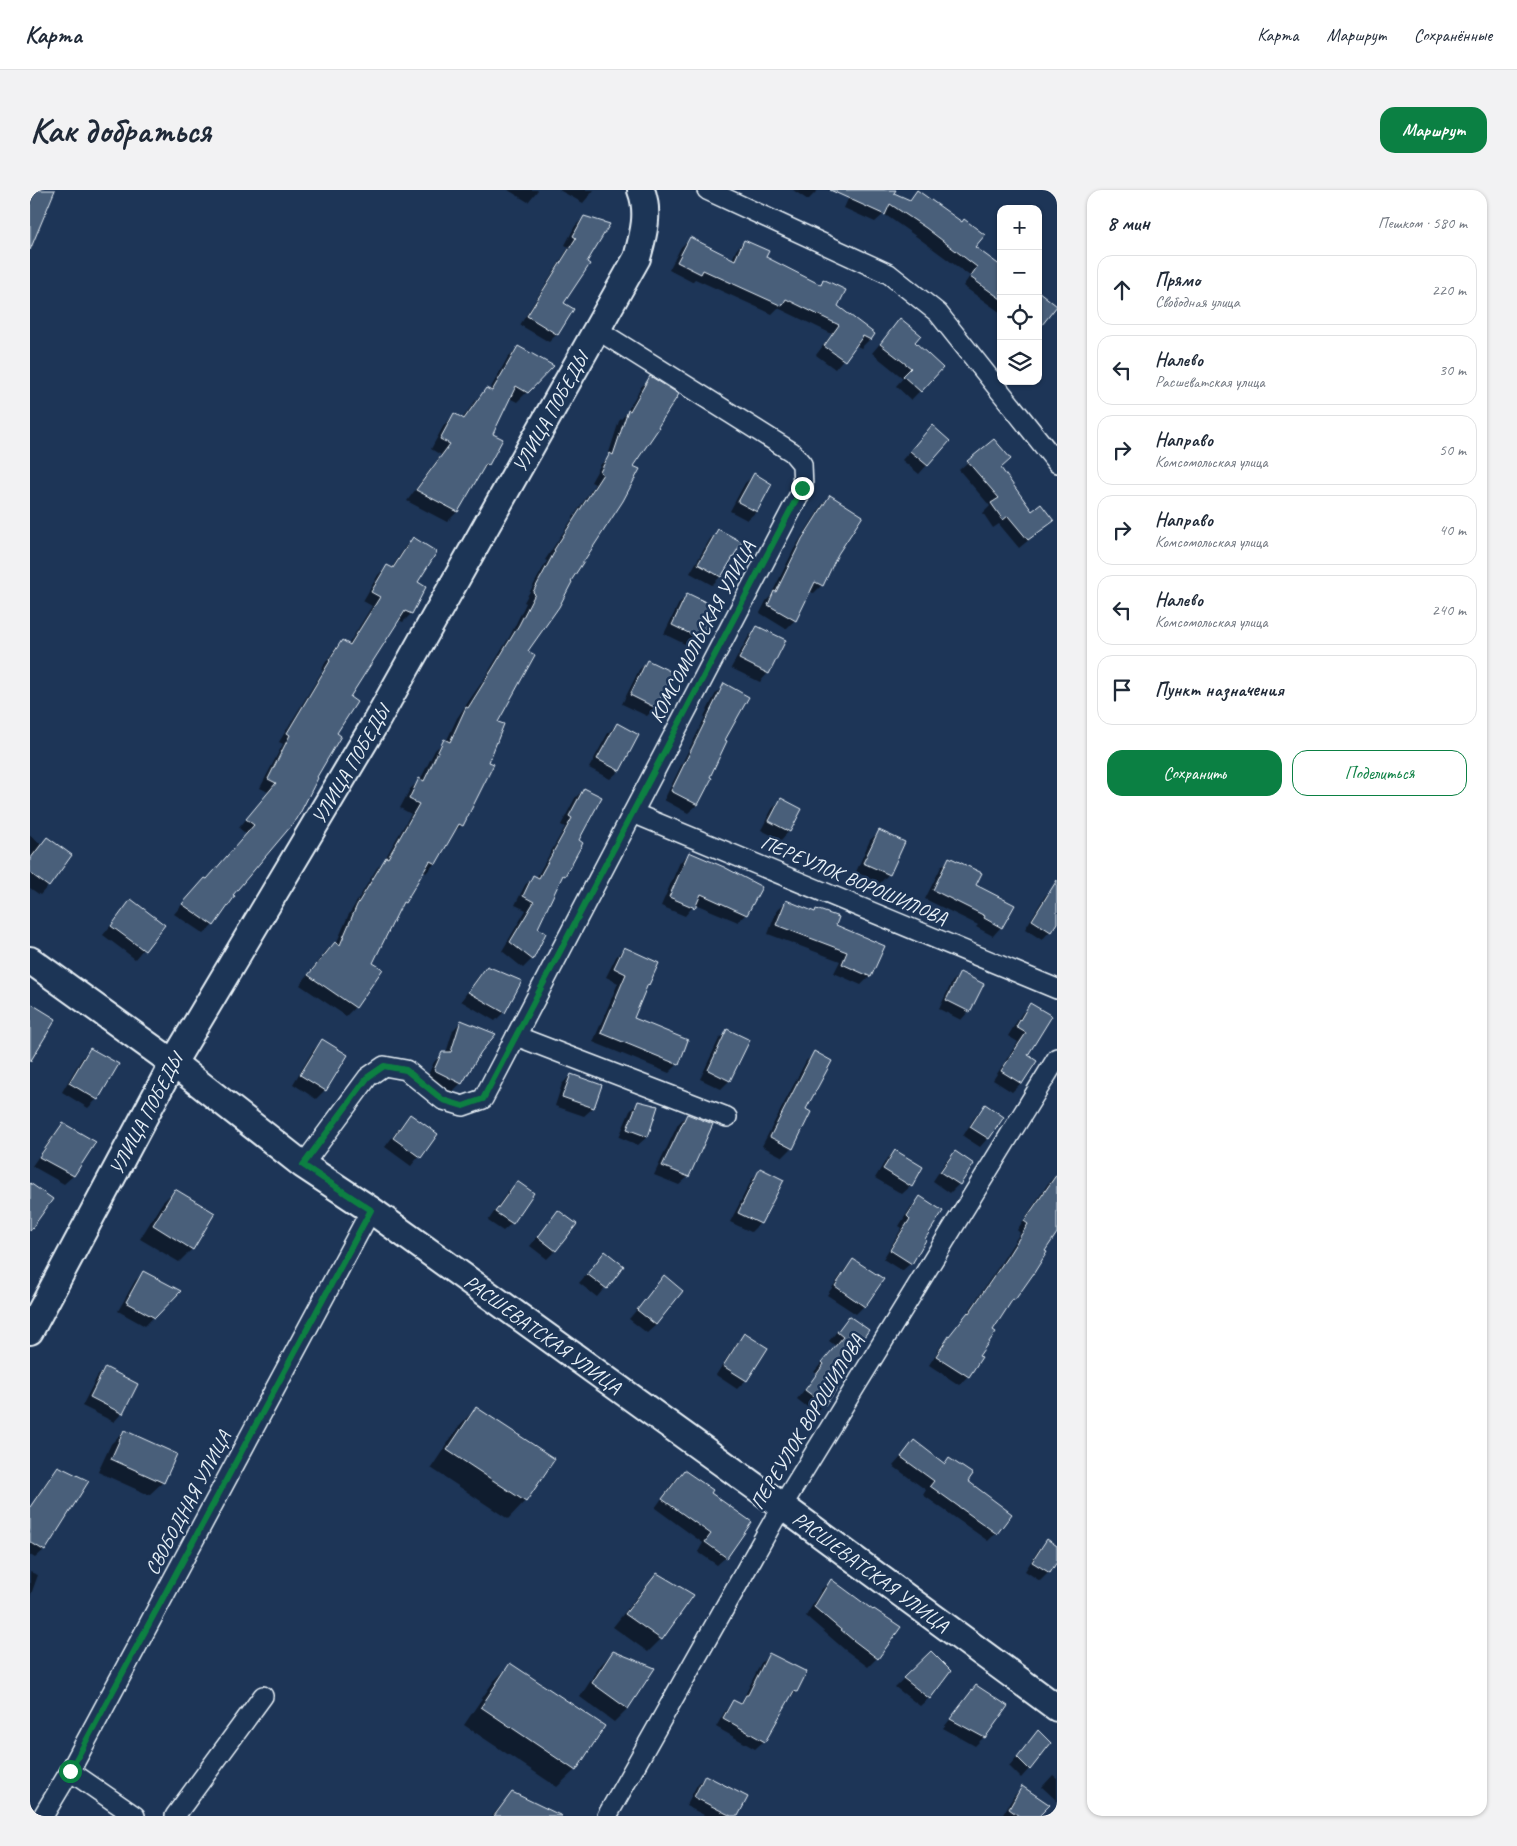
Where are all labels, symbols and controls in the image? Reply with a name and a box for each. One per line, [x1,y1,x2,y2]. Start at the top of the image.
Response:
text: Карта [25,20,82,50]
text: Карта [1257,24,1298,46]
text: Маршрут [1326,24,1386,46]
text: Сохранённые [1414,24,1492,46]
button: Маршрут [1380,107,1487,153]
text: Как добраться [30,108,211,153]
map controls [997,205,1042,385]
button: + [997,205,1042,250]
text: 8 мин [1107,210,1150,236]
text: Пешком · 580 m [1378,213,1467,233]
button: − [997,250,1042,295]
text: Прямо [1155,268,1200,292]
icon: ahead [1108,276,1136,304]
text: 220 m [1432,280,1466,300]
text: Свободная улица [1155,292,1240,312]
button: locate [997,295,1042,340]
button: layers [997,340,1042,385]
street label: УЛИЦА ПОБЕДЫ [507,345,596,477]
text: Налево [1155,348,1203,372]
icon: left [1108,356,1136,384]
text: 30 m [1439,360,1466,380]
text: Расшеватская улица [1155,372,1265,392]
text: Направо [1155,428,1213,452]
icon: right [1108,436,1136,464]
text: 50 m [1439,440,1466,460]
text: Комсомольская улица [1155,452,1268,472]
route end [791,477,814,500]
text: Направо [1155,508,1213,532]
icon: right [1108,516,1136,544]
text: 40 m [1439,520,1466,540]
text: Комсомольская улица [1155,532,1268,552]
street label: КОМСОМОЛЬСКАЯ УЛИЦА [643,536,761,727]
text: Налево [1155,588,1203,612]
icon: left [1108,596,1136,624]
text: 240 m [1432,600,1466,620]
text: Комсомольская улица [1155,612,1268,632]
icon: arrive [1108,676,1136,704]
text: Пункт назначения [1155,678,1284,702]
street label: УЛИЦА ПОБЕДЫ [306,698,397,828]
button: Сохранить [1107,750,1282,796]
button: Поделиться [1292,750,1467,796]
street label: ПЕРЕУЛОК ВОРОШИЛОВА [757,829,952,931]
street label: УЛИЦА ПОБЕДЫ [103,1046,190,1179]
street label: РАСШЕВАТСКАЯ УЛИЦА [460,1269,627,1399]
street label: ПЕРЕУЛОК ВОРОШИЛОВА [745,1329,870,1514]
street label: СВОБОДНАЯ УЛИЦА [140,1426,237,1579]
street label: РАСШЕВАТСКАЯ УЛИЦА [788,1506,955,1638]
route start [59,1760,82,1783]

